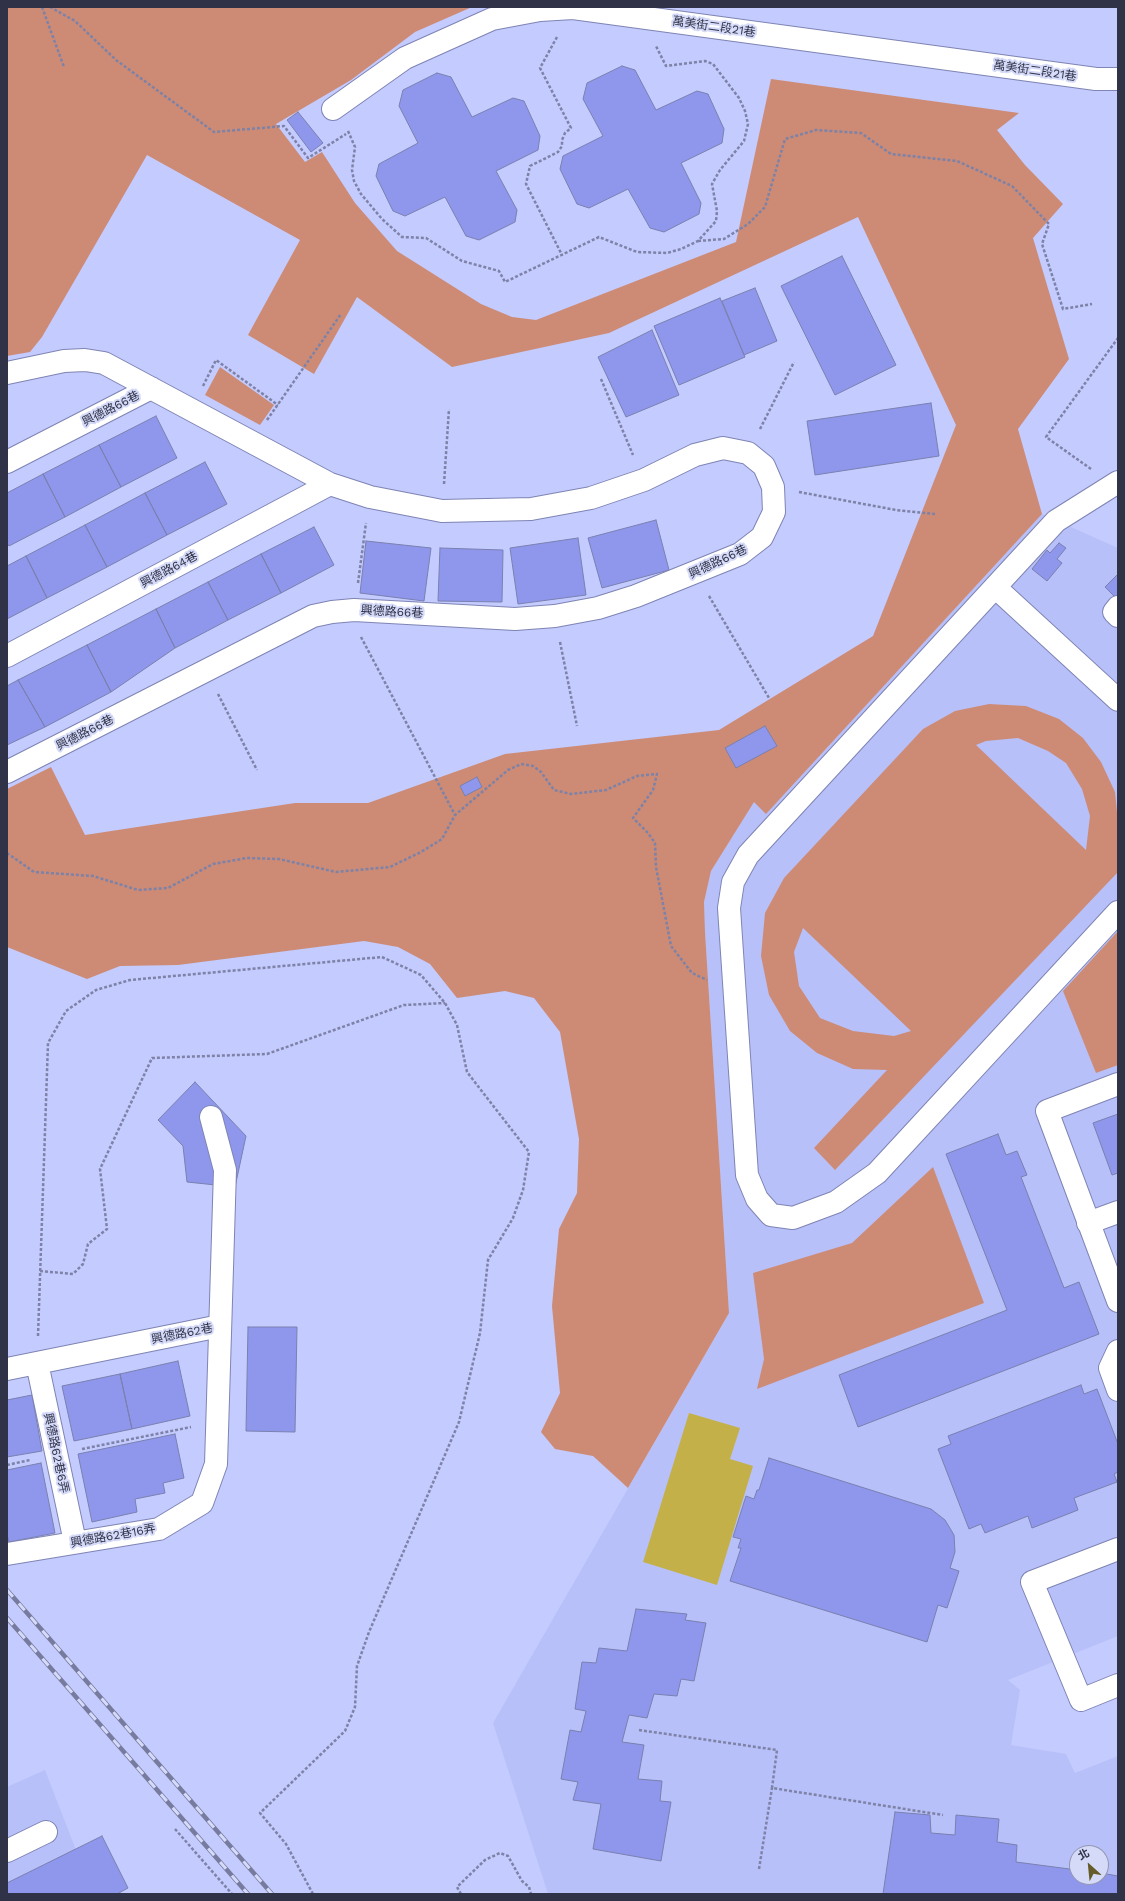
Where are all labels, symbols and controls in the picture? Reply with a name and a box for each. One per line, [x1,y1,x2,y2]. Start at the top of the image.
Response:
street label: 萬美街二段21巷 [672,14,756,40]
street label: 萬美街二段21巷 [993,58,1077,84]
street label: 興德路66巷 [80,388,142,430]
street label: 興德路66巷 [687,542,749,582]
street label: 興德路64巷 [138,549,200,591]
street label: 興德路66巷 [360,603,424,621]
street label: 興德路66巷 [54,712,116,754]
street label: 興德路62巷 [150,1321,214,1347]
street label: 興德路62巷6弄 [40,1412,72,1494]
street label: 興德路62巷16弄 [69,1521,157,1551]
north arrow [1069,1845,1109,1885]
text: 北 [1076,1846,1092,1863]

